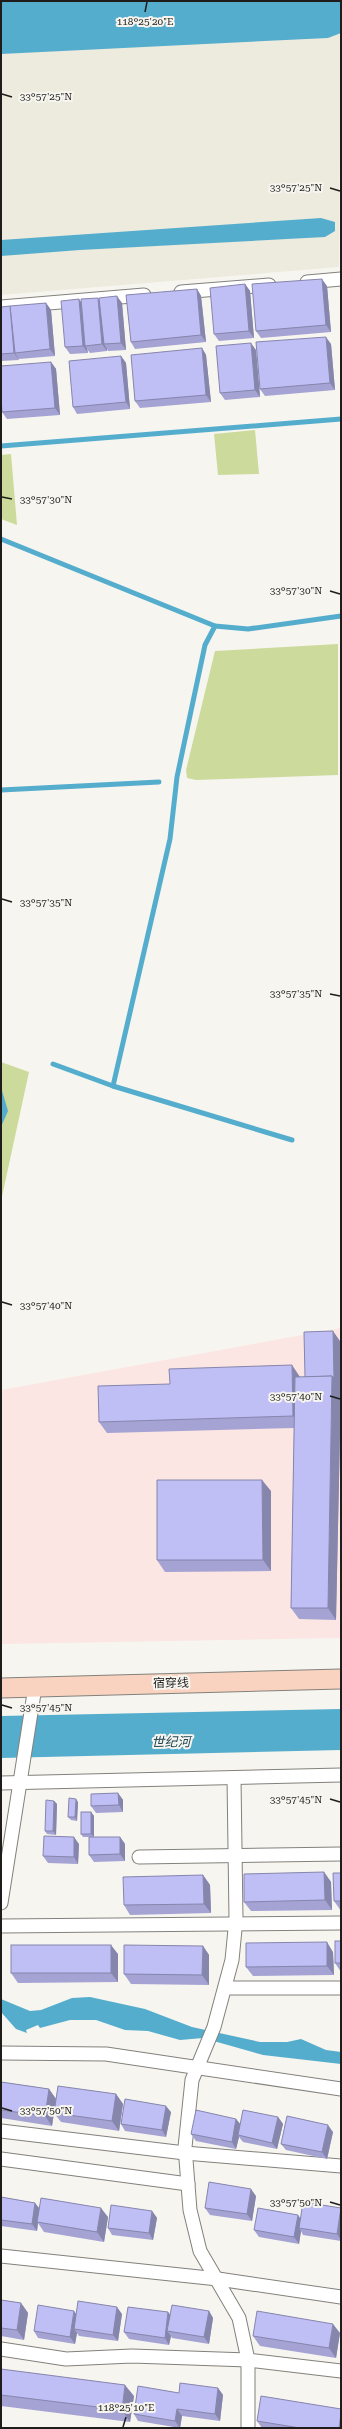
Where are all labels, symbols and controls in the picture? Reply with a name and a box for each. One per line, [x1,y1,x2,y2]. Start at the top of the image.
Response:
text: 118°25'20"E [117,16,173,27]
text: 33°57'25"N [20,91,72,102]
text: 33°57'25"N [270,182,322,193]
text: 33°57'30"N [20,494,72,505]
text: 33°57'30"N [270,585,322,596]
text: 33°57'35"N [20,897,72,908]
text: 33°57'35"N [270,988,322,999]
text: 33°57'40"N [20,1300,72,1311]
text: 33°57'40"N [270,1391,322,1402]
street label: 宿穿线 [153,1676,189,1690]
text: 33°57'45"N [20,1702,72,1713]
water label: 世纪河 [151,1734,194,1750]
text: 33°57'45"N [270,1794,322,1805]
text: 33°57'50"N [20,2105,72,2116]
text: 33°57'50"N [270,2197,322,2208]
text: 118°25'10"E [98,2402,154,2413]

